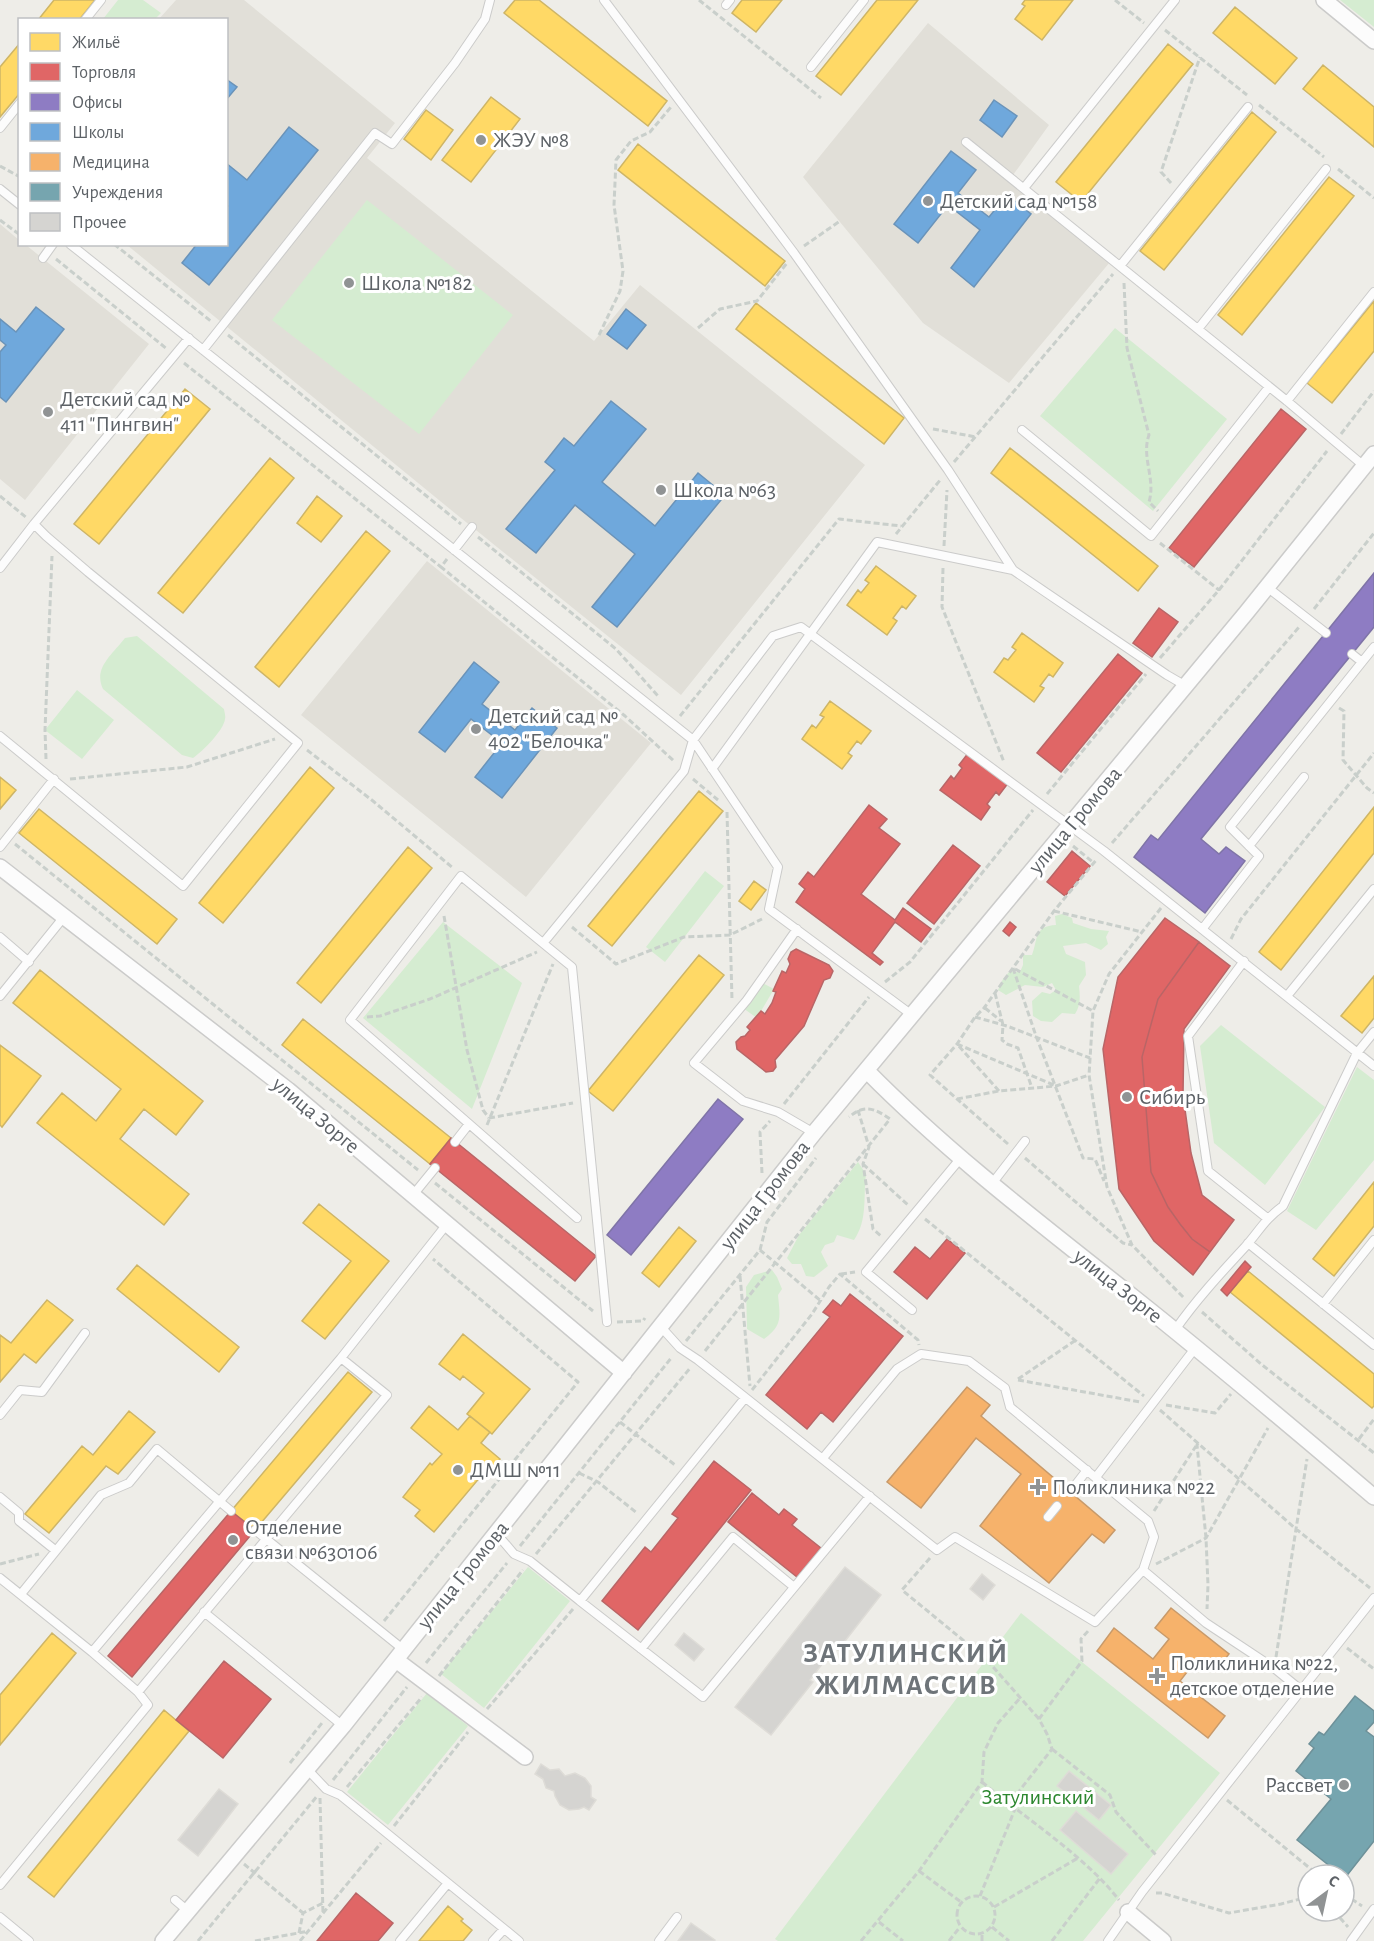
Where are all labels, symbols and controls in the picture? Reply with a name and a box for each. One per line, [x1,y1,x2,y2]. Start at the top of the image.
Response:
legend [18,18,228,246]
text: Жильё [72,34,120,52]
text: Торговля [72,64,136,82]
text: Офисы [72,94,123,112]
text: Школы [72,124,124,142]
place label: ЖЭУ №8 [493,129,569,151]
marker: ЖЭУ №8 [474,133,488,147]
text: Медицина [72,154,150,172]
text: Учреждения [72,184,163,202]
place label: Детский сад №158 [940,190,1097,212]
marker: Детский сад №158 [921,194,935,208]
text: Прочее [72,214,127,232]
place label: Школа №182 [361,272,473,294]
marker: Школа №182 [342,276,356,290]
place label: Детский сад № 411 "Пингвин" [60,388,190,435]
marker: Детский сад № 411 "Пингвин" [41,405,55,419]
place label: Школа №63 [673,479,776,501]
marker: Школа №63 [654,483,668,497]
place label: Детский сад № 402 "Белочка" [488,705,618,752]
marker: Детский сад № 402 "Белочка" [469,722,483,736]
street label: улица Громова [1024,762,1126,878]
street label: улица Зорге [268,1072,364,1158]
place label: Сибирь [1139,1086,1206,1108]
marker: Сибирь [1120,1090,1134,1104]
street label: улица Громова [715,1136,814,1254]
street label: улица Зорге [1069,1244,1167,1327]
place label: ДМШ №11 [470,1459,561,1481]
marker: ДМШ №11 [451,1463,465,1477]
place label: Поликлиника №22 [1052,1476,1215,1498]
marker: Поликлиника №22 [1029,1478,1047,1496]
place label: Отделение связи №630106 [245,1516,378,1563]
street label: улица Громова [412,1517,513,1634]
marker: Отделение связи №630106 [226,1533,240,1547]
district label: ЗАТУЛИНСКИЙ ЖИЛМАССИВ [803,1639,1009,1700]
place label: Поликлиника №22, детское отделение [1170,1652,1338,1699]
marker: Поликлиника №22, детское отделение [1148,1667,1166,1685]
place label: Рассвет [1265,1774,1333,1796]
marker: Рассвет [1337,1778,1351,1792]
park label: Затулинский [981,1786,1095,1808]
north arrow [1296,1863,1356,1923]
text: С [1326,1872,1342,1890]

